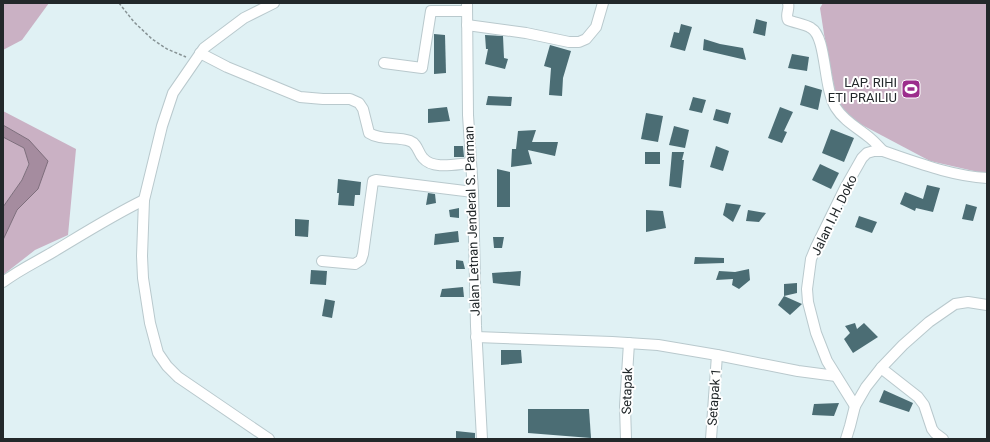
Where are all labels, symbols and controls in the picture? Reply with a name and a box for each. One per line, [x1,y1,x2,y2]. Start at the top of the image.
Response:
place label: LAP. RIHI ETI PRAILIU [828,75,897,105]
sports icon: LAP. RIHI ETI PRAILIU [900,78,922,100]
street label: Jalan Letnan Jenderal S. Parman [461,126,483,316]
street label: Jalan I.H. Doko [808,172,860,258]
street label: Setapak [619,367,635,415]
street label: Setapak 1 [705,368,723,426]

